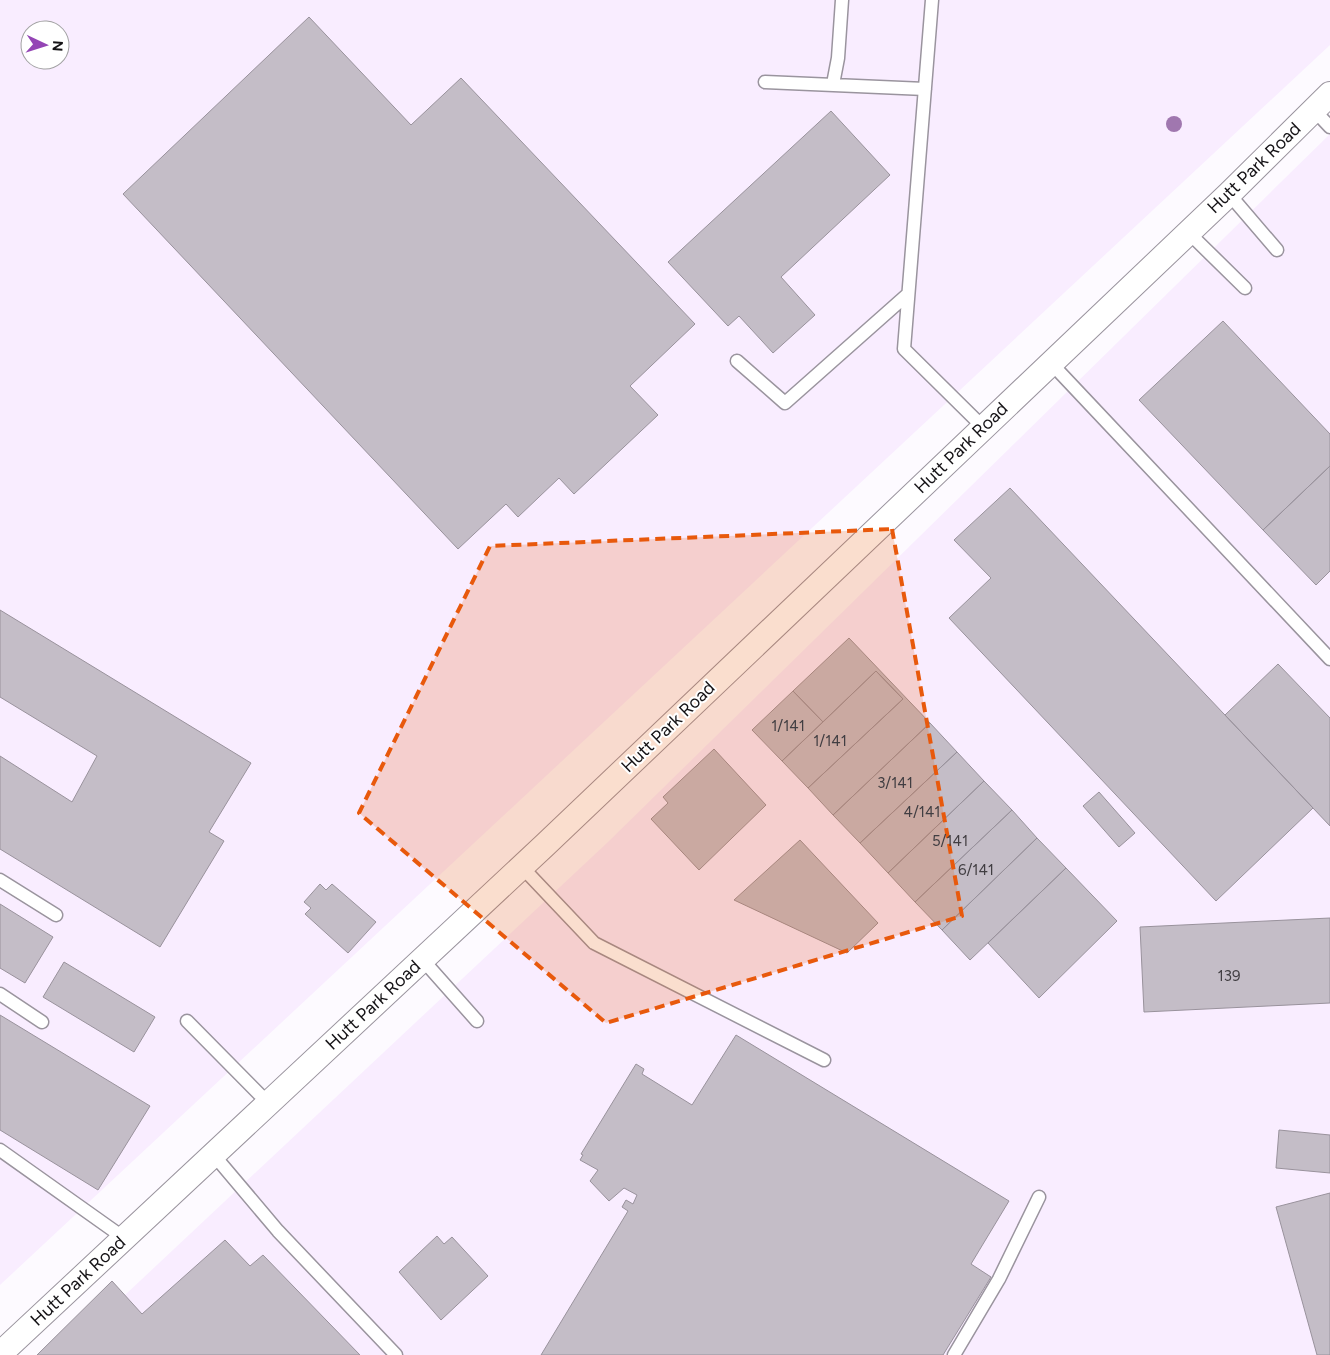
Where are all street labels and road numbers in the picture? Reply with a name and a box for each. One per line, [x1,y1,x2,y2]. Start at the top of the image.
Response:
street label: Hutt Park Road [1203,118,1305,218]
street label: Hutt Park Road [910,398,1012,498]
street label: Hutt Park Road [617,677,719,777]
street label: Hutt Park Road [321,955,425,1055]
street label: Hutt Park Road [26,1231,130,1331]

